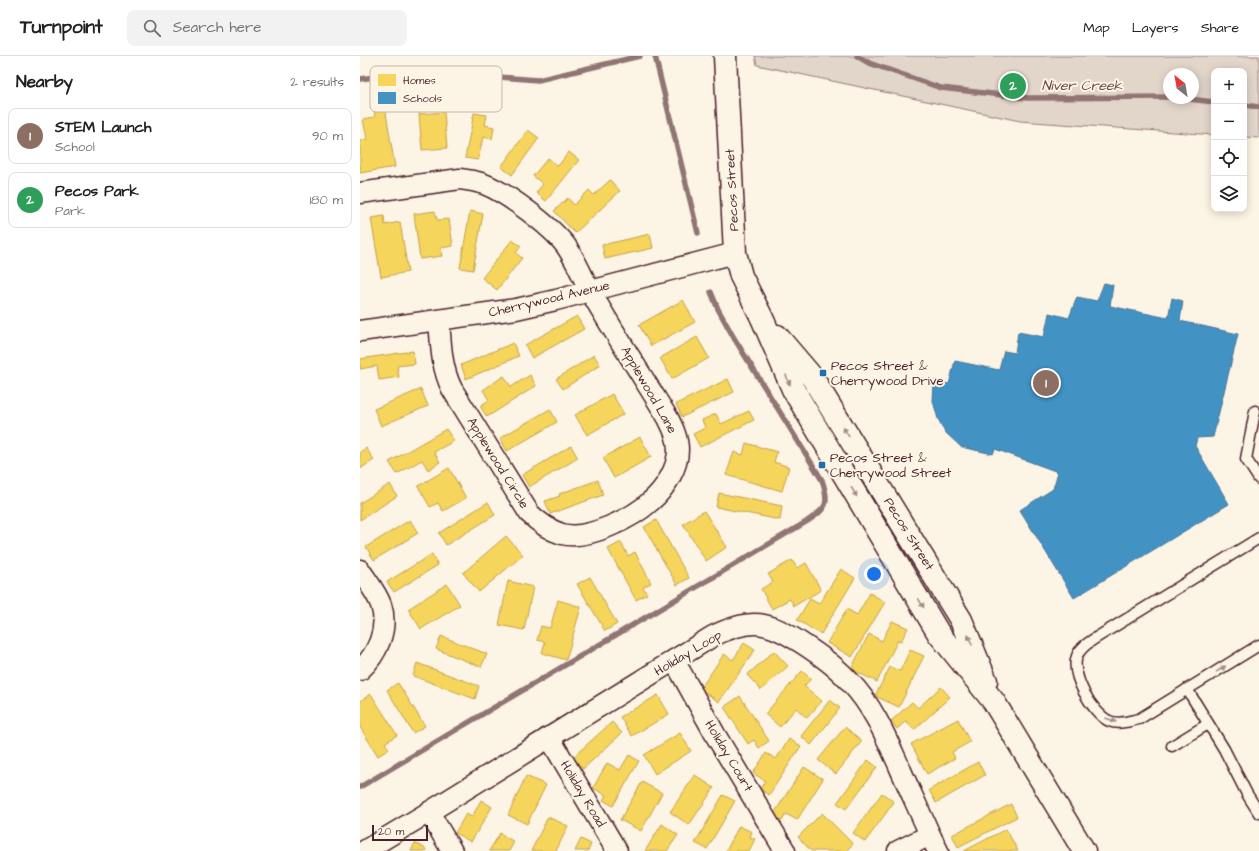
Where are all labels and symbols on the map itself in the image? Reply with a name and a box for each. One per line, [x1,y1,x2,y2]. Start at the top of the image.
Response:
legend [370,66,502,112]
north arrow [1163,68,1199,104]
pin: 2 [1000,71,1026,101]
text: Homes [403,73,436,88]
water label: Niver Creek [1042,76,1123,96]
text: Schools [403,91,443,106]
street label: Pecos Street [721,147,743,232]
street label: Cherrywood Avenue [487,276,611,323]
street label: Applewood Lane [617,343,681,437]
place label: Pecos Street & Cherrywood Drive [831,357,944,391]
marker: Pecos Street & Cherrywood Drive [818,368,828,378]
pin: 1 [1033,368,1059,398]
one-way arrow [786,374,792,386]
street label: Applewood Circle [463,414,533,512]
one-way arrow [842,427,850,437]
place label: Pecos Street & Cherrywood Street [830,449,952,483]
marker: Pecos Street & Cherrywood Street [817,460,827,470]
one-way arrow [850,486,857,498]
street label: Pecos Street [879,494,939,574]
your location [864,564,884,584]
one-way arrow [917,597,924,609]
street label: Holiday Loop [651,626,726,681]
one-way arrow [966,634,972,646]
one-way arrow [1215,665,1227,672]
street label: Holiday Court [700,717,758,796]
one-way arrow [1106,717,1118,723]
street label: Holiday Road [555,757,610,831]
scale bar [372,823,428,842]

